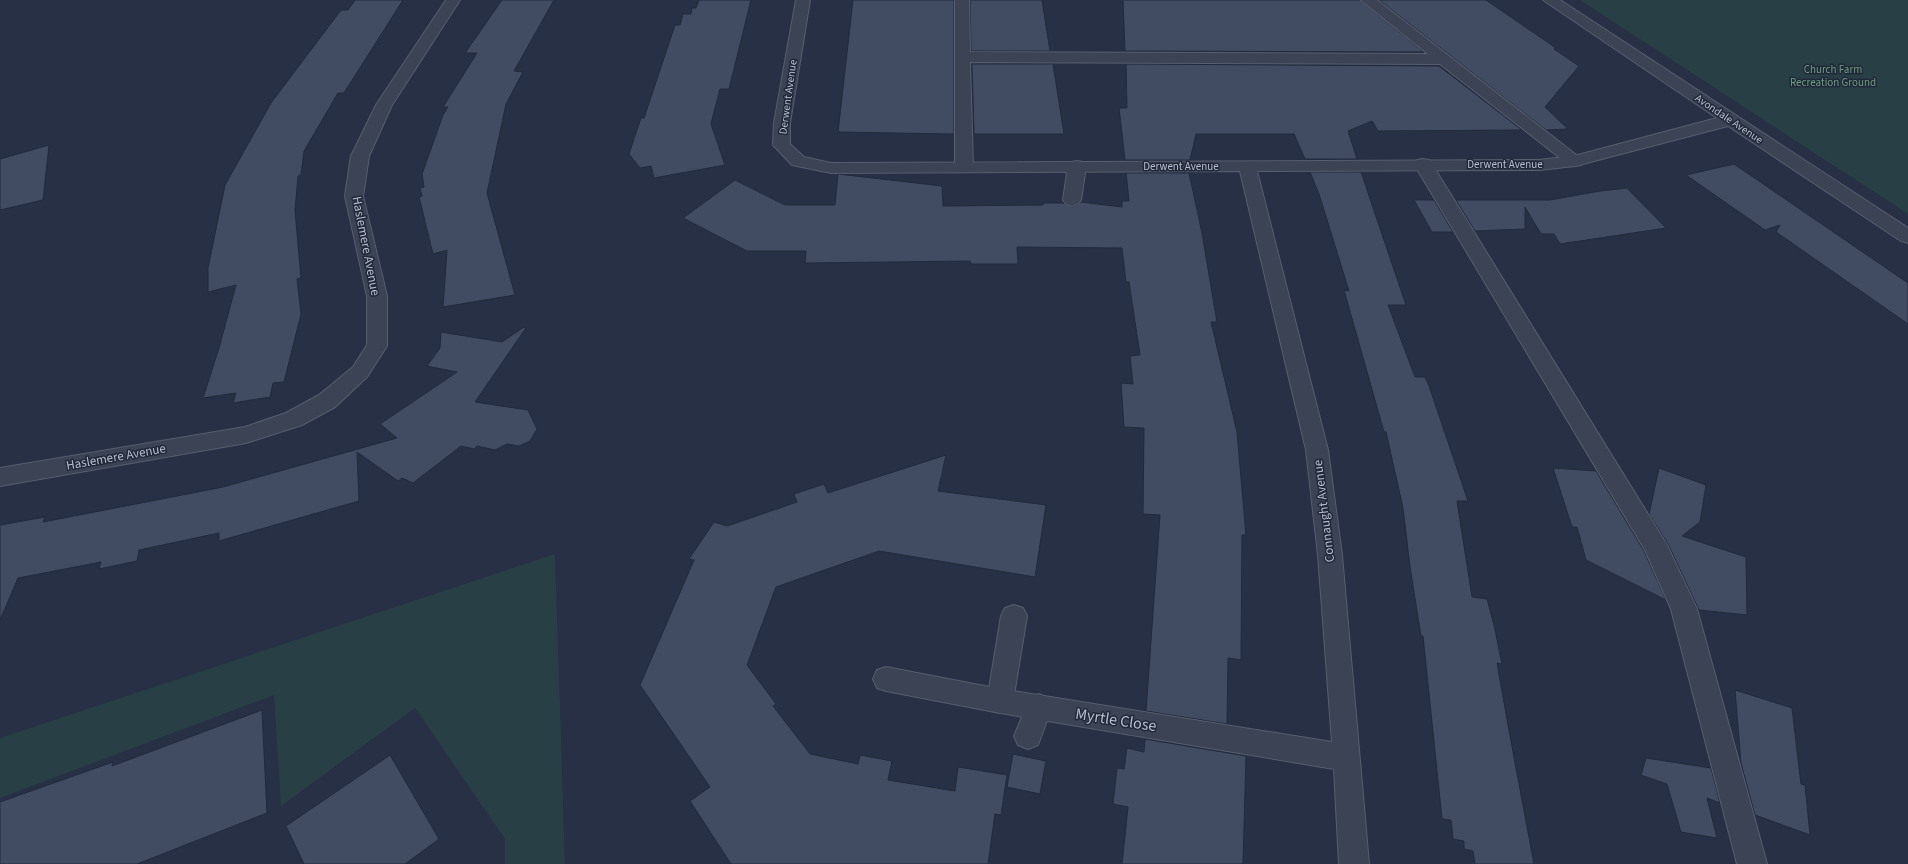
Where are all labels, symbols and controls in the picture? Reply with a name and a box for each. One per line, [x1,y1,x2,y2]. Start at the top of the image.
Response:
street label: Derwent Avenue [775,58,801,135]
park label: Church Farm Recreation Ground [1790,62,1876,90]
street label: Avondale Avenue [1692,91,1766,148]
street label: Derwent Avenue [1467,157,1543,172]
street label: Derwent Avenue [1143,159,1219,174]
street label: Haslemere Avenue [348,195,384,297]
street label: Haslemere Avenue [65,439,167,475]
street label: Connaught Avenue [1309,459,1339,563]
street label: Myrtle Close [1074,703,1158,737]

